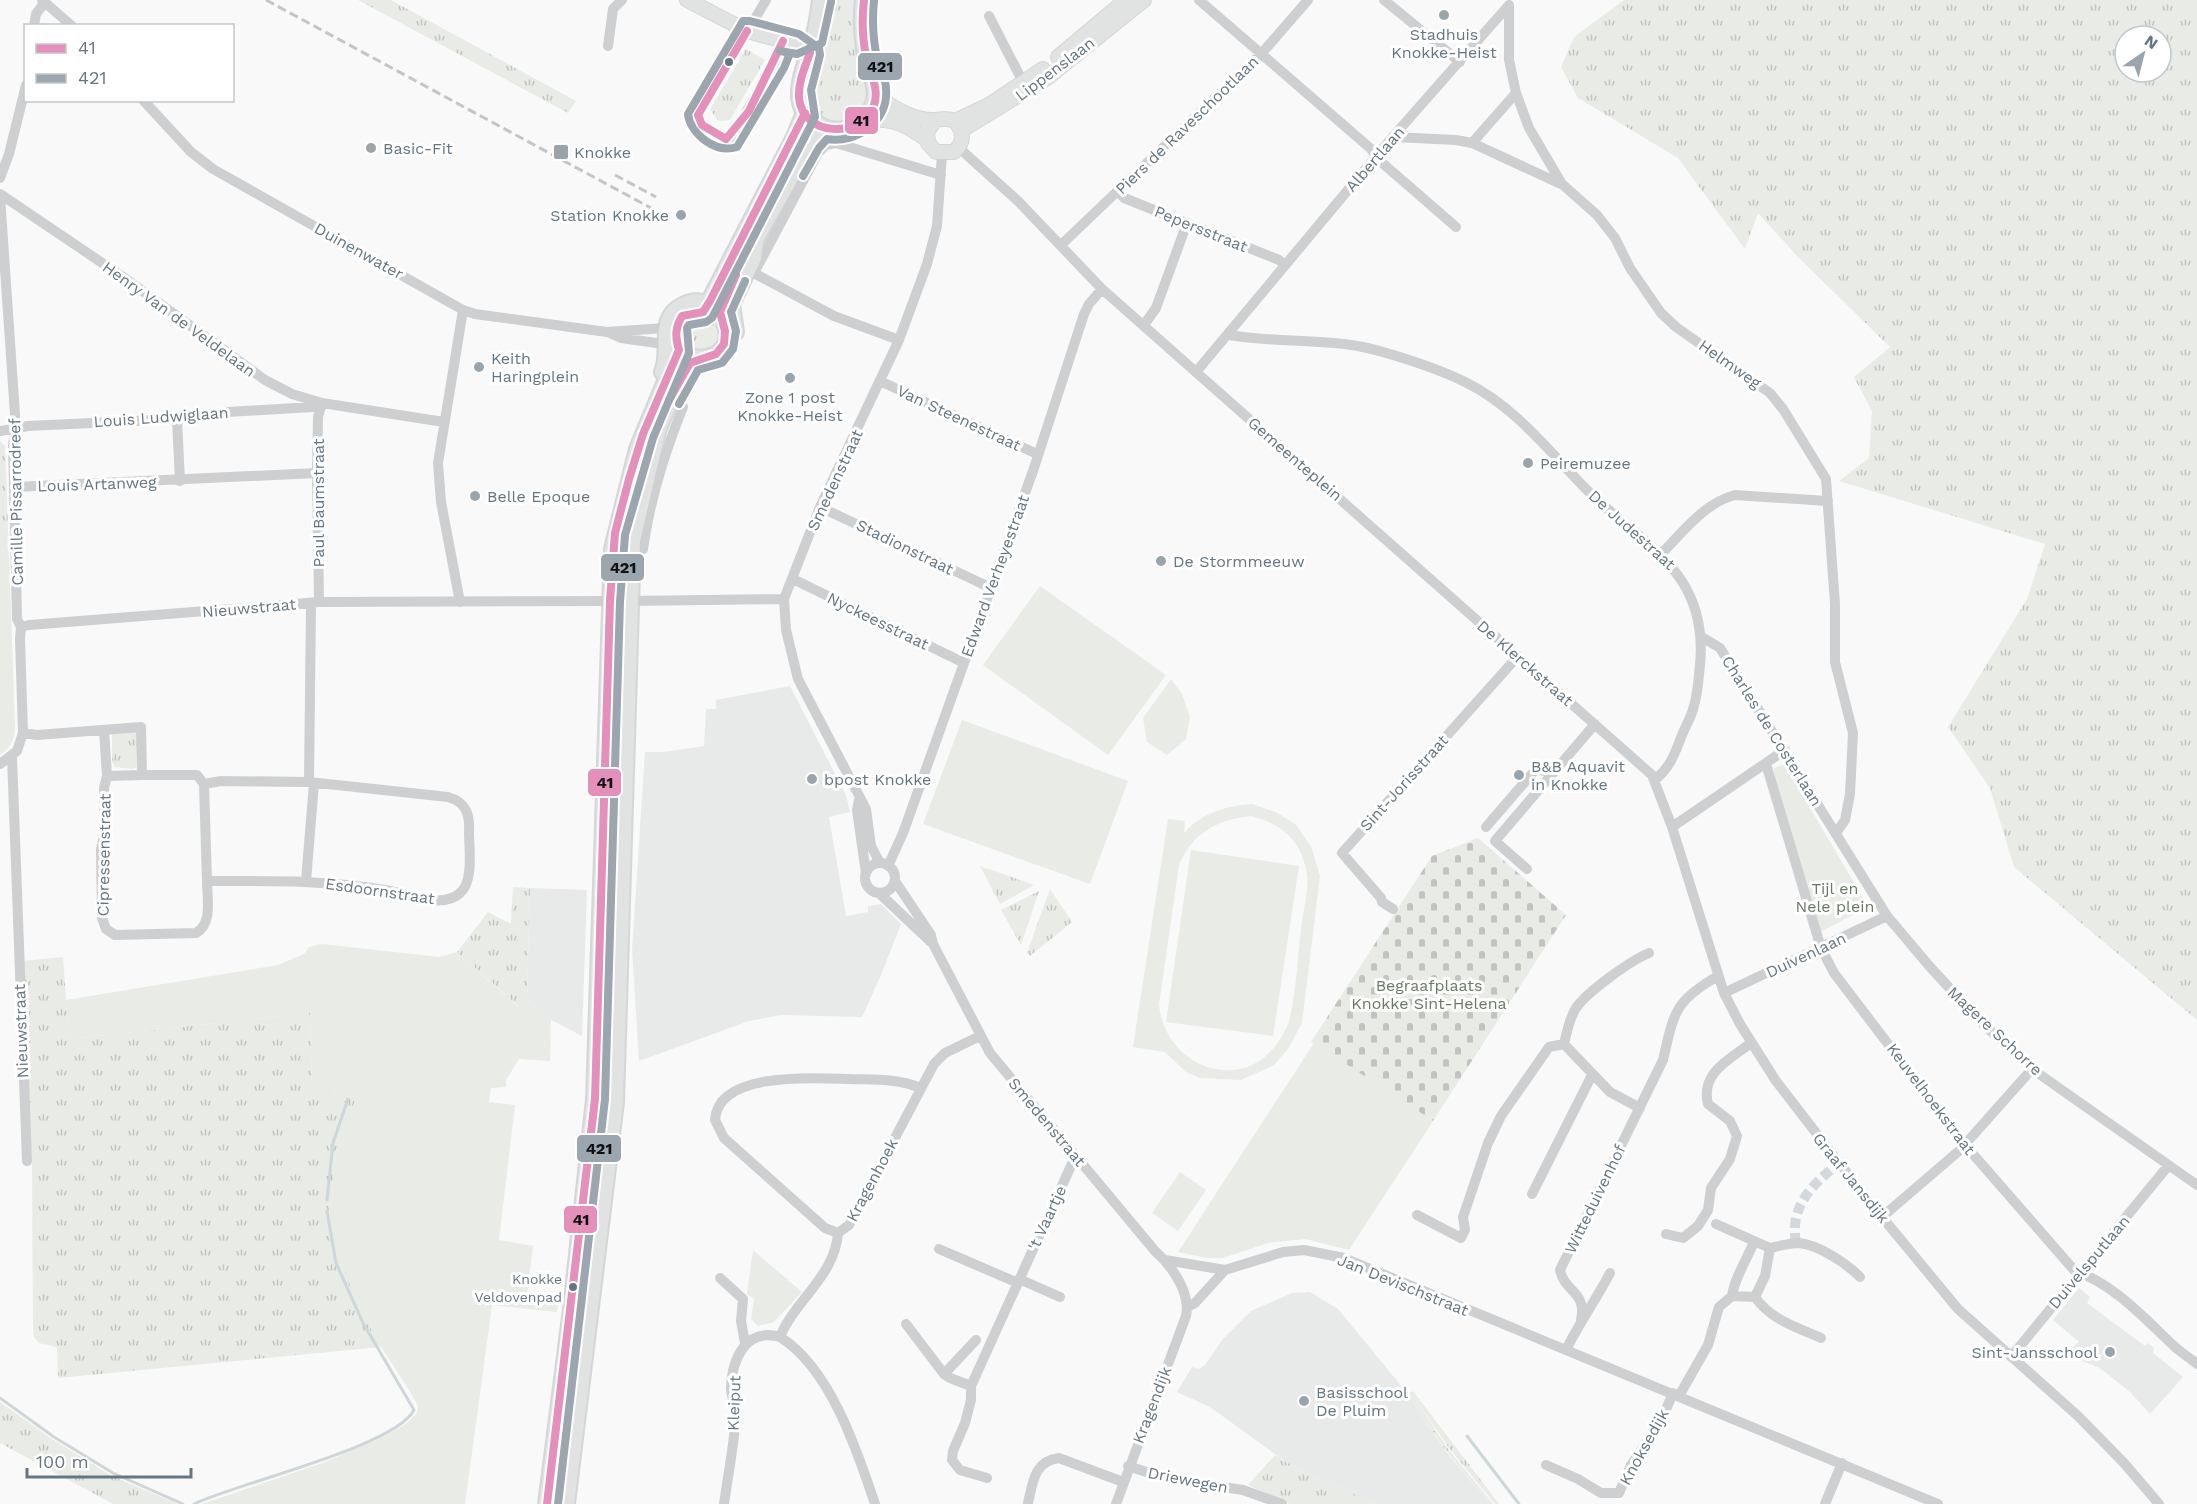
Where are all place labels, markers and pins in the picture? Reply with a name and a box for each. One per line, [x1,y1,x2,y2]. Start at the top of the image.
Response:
marker: Stadhuis Knokke-Heist [1437,8,1451,22]
place label: Stadhuis Knokke-Heist [1391,25,1497,62]
unlabelled marker [723,56,735,68]
place label: Basic-Fit [383,139,453,158]
marker: Basic-Fit [364,141,378,155]
marker: Knokke [552,143,570,161]
place label: Knokke [574,143,631,162]
place label: Station Knokke [550,206,669,225]
marker: Station Knokke [674,208,688,222]
place label: Keith Haringplein [491,349,579,386]
marker: Keith Haringplein [472,360,486,374]
marker: Zone 1 post Knokke-Heist [783,371,797,385]
place label: Zone 1 post Knokke-Heist [737,388,843,425]
place label: Peiremuzee [1540,454,1631,473]
marker: Peiremuzee [1521,456,1535,470]
place label: Belle Epoque [487,487,590,506]
marker: Belle Epoque [468,489,482,503]
place label: De Stormmeeuw [1173,552,1305,571]
marker: De Stormmeeuw [1154,554,1168,568]
place label: B&B Aquavit in Knokke [1531,757,1625,794]
marker: B&B Aquavit in Knokke [1512,768,1526,782]
place label: bpost Knokke [824,770,931,789]
marker: bpost Knokke [805,772,819,786]
place label: Knokke Veldovenpad [475,1271,562,1305]
marker: Knokke Veldovenpad [567,1281,579,1293]
place label: Sint-Jansschool [1972,1343,2098,1362]
marker: Sint-Jansschool [2103,1345,2117,1359]
place label: Basisschool De Pluim [1316,1383,1408,1420]
marker: Basisschool De Pluim [1297,1394,1311,1408]

